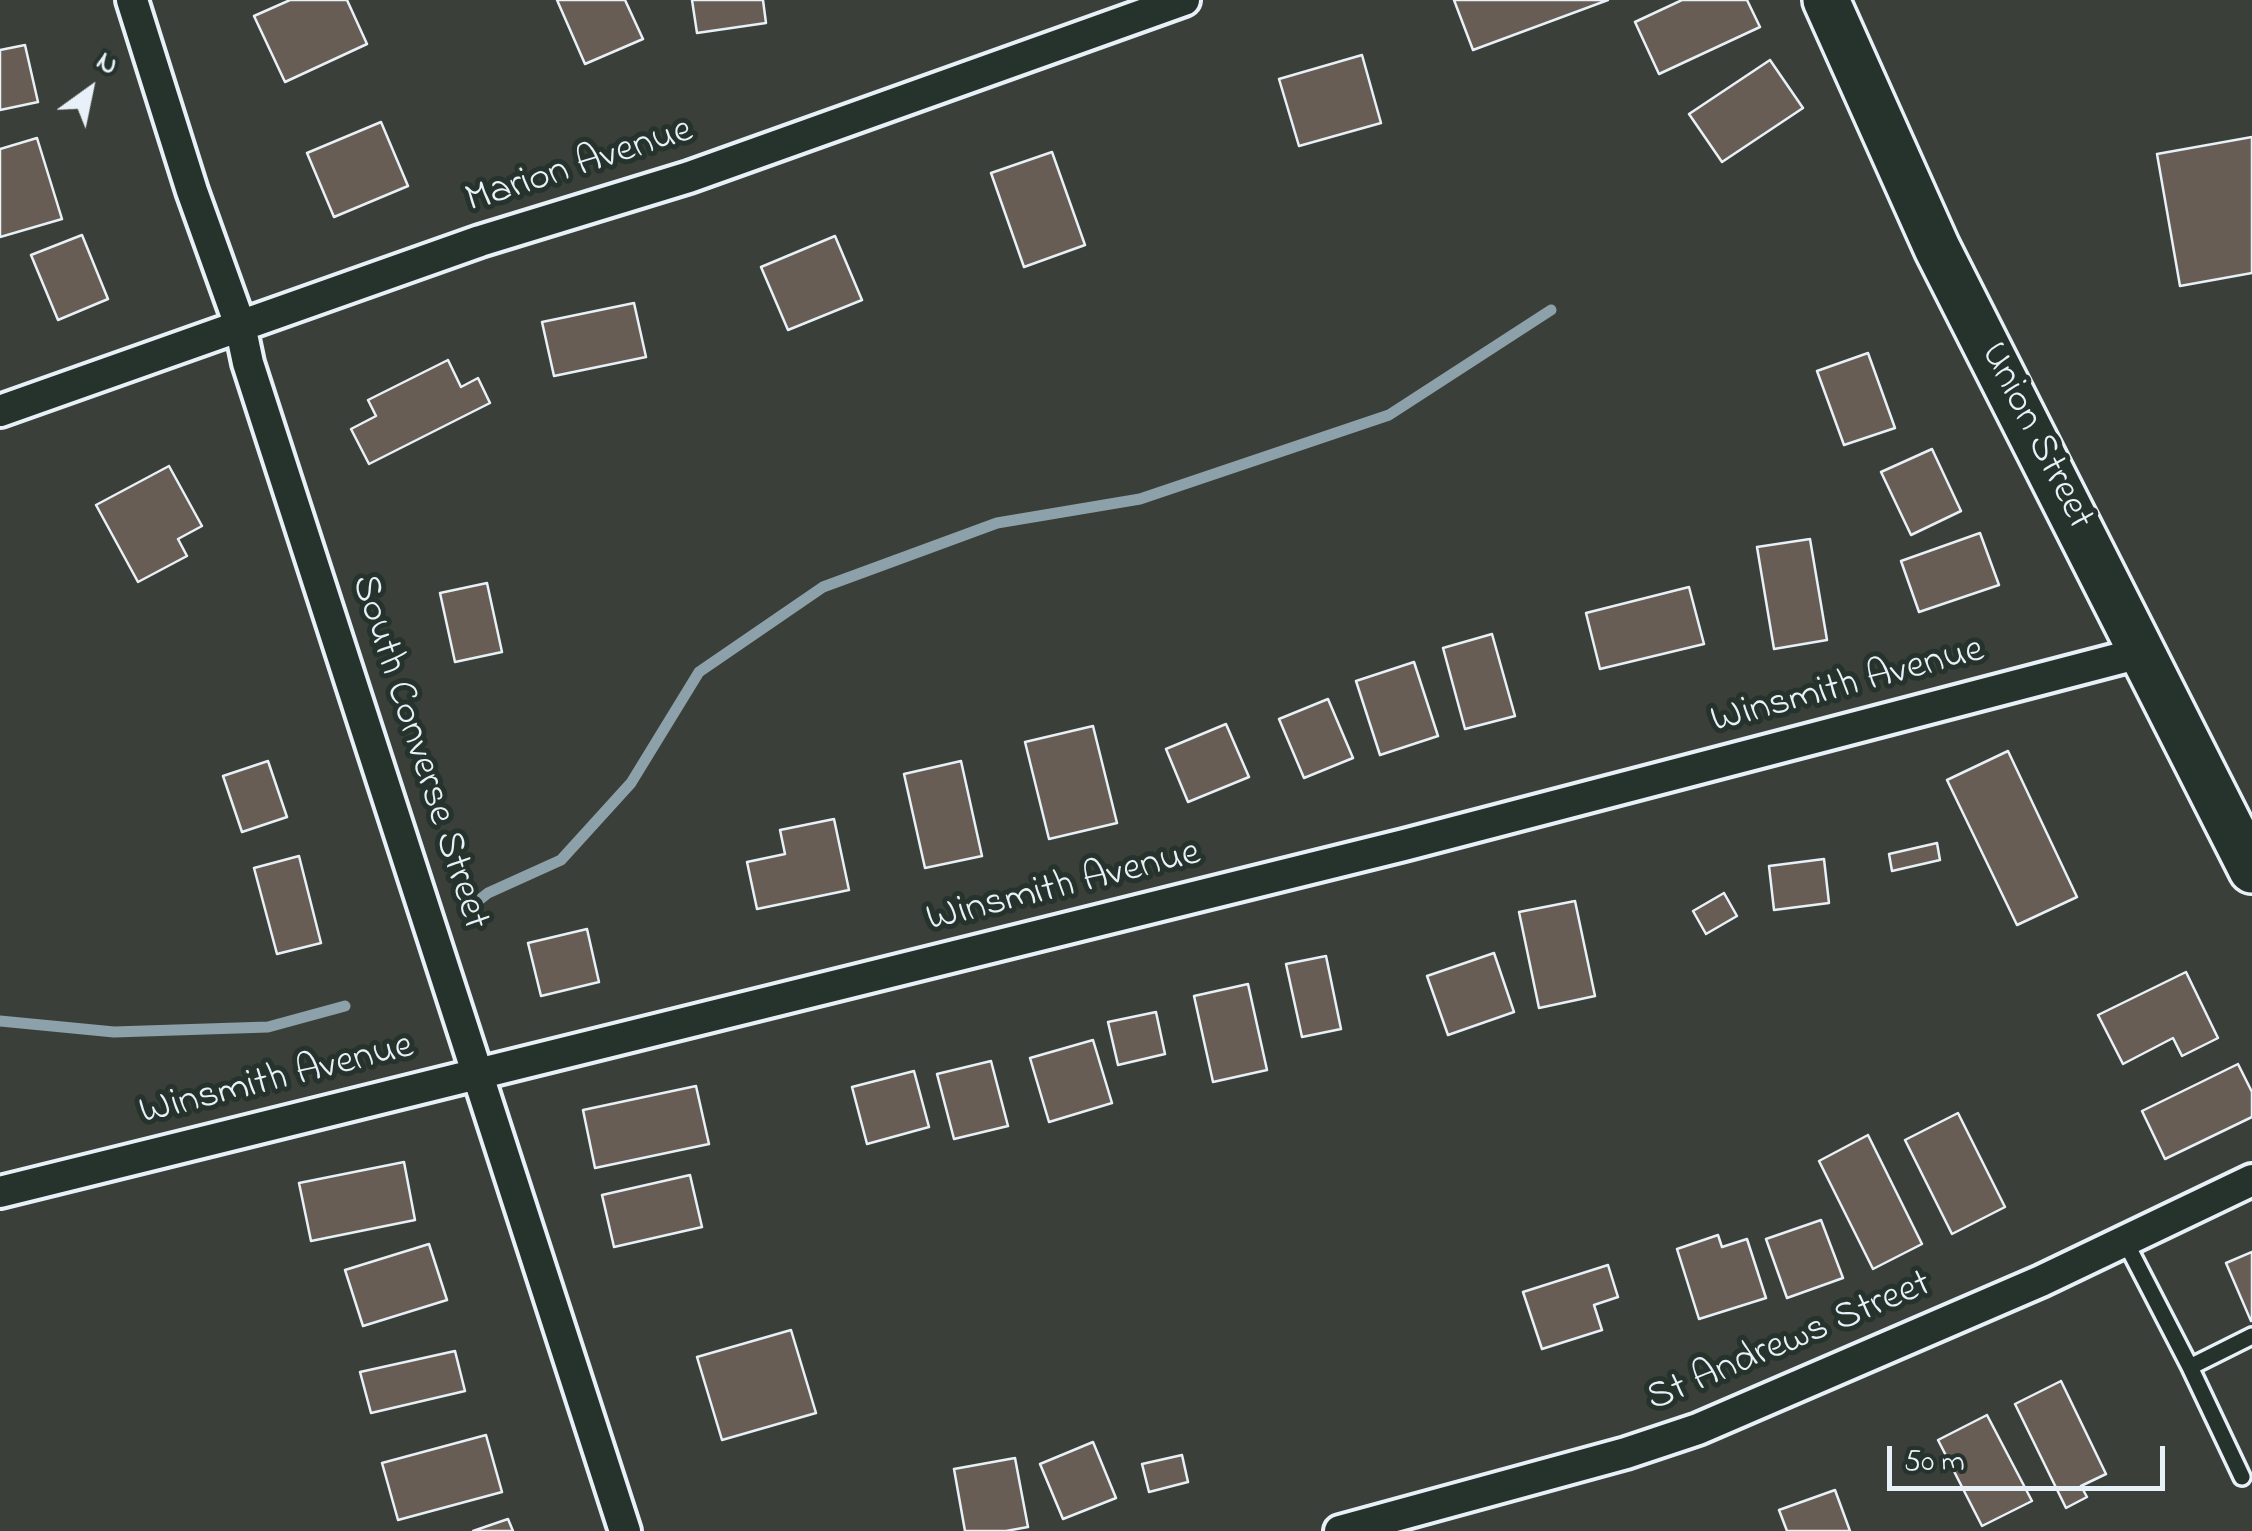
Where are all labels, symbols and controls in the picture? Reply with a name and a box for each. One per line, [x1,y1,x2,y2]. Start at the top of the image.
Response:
north arrow [40,40,140,140]
text: N [88,42,126,87]
street label: Marion Avenue [461,109,699,227]
street label: Union Street [1966,335,2102,539]
street label: South Converse Street [337,570,497,936]
street label: Winsmith Avenue [1706,629,1990,747]
street label: Winsmith Avenue [922,832,1206,946]
street label: Winsmith Avenue [135,1025,419,1139]
street label: St Andrews Street [1641,1263,1939,1425]
scale bar [1892,1426,2170,1488]
text: 50 m [1904,1441,1965,1485]

